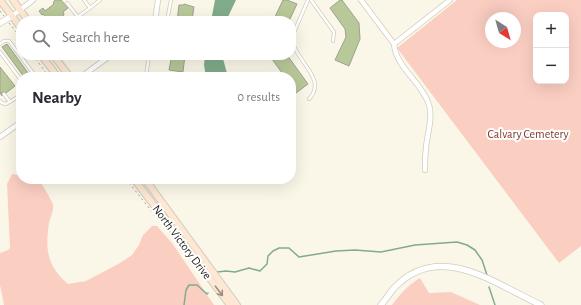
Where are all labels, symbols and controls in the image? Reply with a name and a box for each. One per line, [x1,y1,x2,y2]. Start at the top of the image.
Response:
north arrow [485,12,521,48]
map controls [533,12,569,84]
button: + [533,12,569,48]
search box [16,16,296,60]
icon: search [30,27,52,49]
text: Search here [62,30,130,45]
button: − [533,48,569,84]
text: Nearby [32,89,82,106]
text: 0 results [237,91,280,104]
park label: Calvary Cemetery [487,128,569,141]
street label: North Victory Drive [149,203,214,282]
one-way arrow [215,285,223,296]

